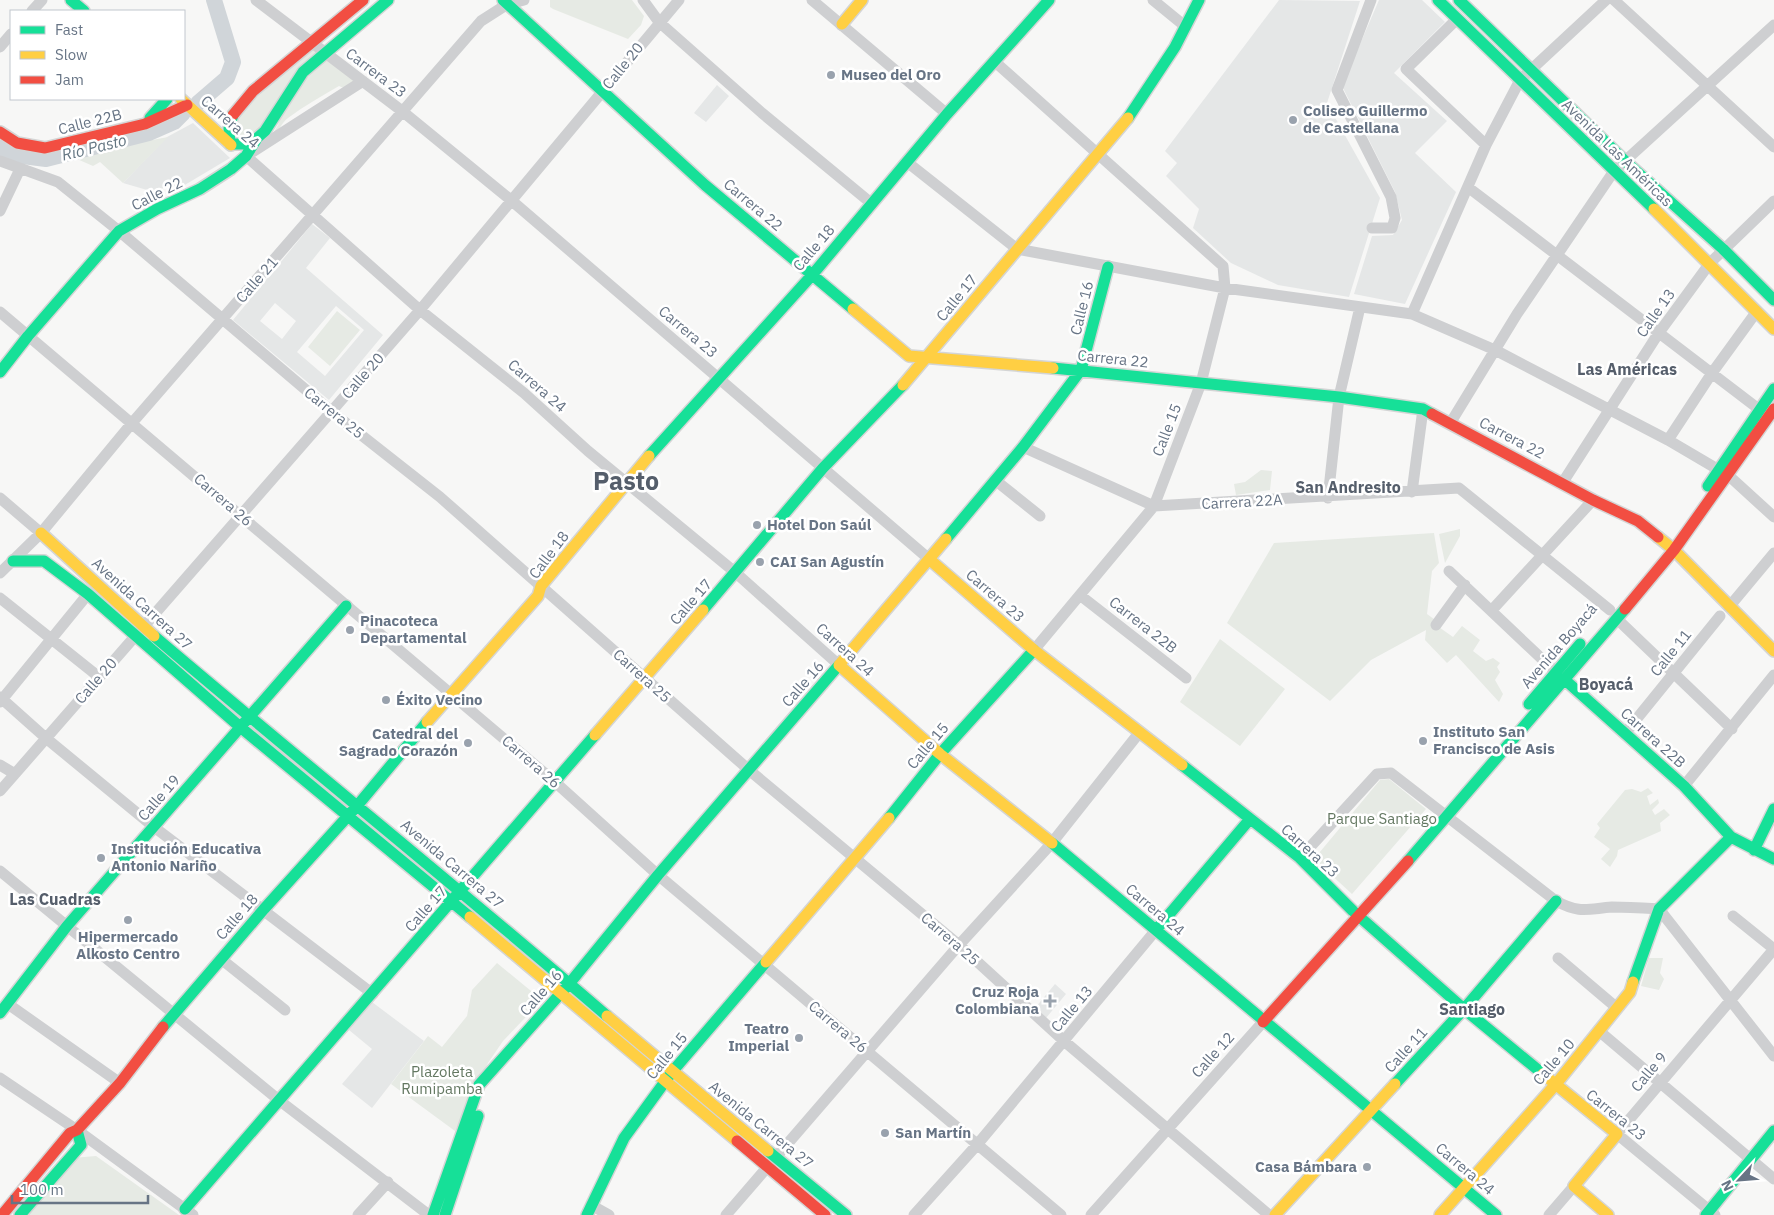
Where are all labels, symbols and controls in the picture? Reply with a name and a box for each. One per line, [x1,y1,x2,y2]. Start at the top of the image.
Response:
legend [10,10,185,100]
text: Fast [55,20,83,39]
street label: Calle 20 [598,38,647,93]
street label: Carrera 23 [342,43,411,102]
text: Slow [55,45,88,64]
place label: Museo del Oro [841,65,941,84]
marker: Museo del Oro [825,69,837,81]
text: Jam [55,70,84,89]
street label: Carrera 24 [197,91,264,152]
street label: Avenida Las Américas [1558,95,1677,210]
place label: Coliseo Guillermo de Castellana [1303,101,1427,137]
street label: Calle 22B [56,104,124,139]
marker: Coliseo Guillermo de Castellana [1287,114,1299,126]
water label: Río Pasto [59,129,129,165]
street label: Calle 22 [128,173,186,215]
street label: Carrera 22 [720,174,787,235]
street label: Calle 18 [789,220,839,275]
street label: Calle 21 [231,253,282,307]
street label: Calle 17 [932,270,981,325]
street label: Calle 16 [1066,279,1097,337]
street label: Calle 13 [1632,285,1679,341]
street label: Carrera 23 [655,301,722,362]
street label: Carrera 22 [1077,345,1150,372]
street label: Calle 20 [337,349,388,403]
street label: Carrera 24 [504,355,571,416]
district label: Las Américas [1577,359,1677,379]
street label: Carrera 25 [301,383,368,442]
street label: Calle 15 [1148,401,1185,459]
street label: Carrera 22 [1476,412,1548,463]
district label: Pasto [593,464,659,497]
street label: Carrera 26 [190,469,257,530]
district label: San Andresito [1295,477,1401,497]
street label: Carrera 22A [1201,490,1283,513]
place label: Hotel Don Saúl [767,515,872,534]
marker: Hotel Don Saúl [751,519,763,531]
street label: Calle 18 [524,527,573,582]
place label: CAI San Agustín [770,552,884,571]
street label: Avenida Carrera 27 [88,553,197,654]
marker: CAI San Agustín [754,556,766,568]
street label: Carrera 23 [962,565,1029,626]
street label: Calle 17 [665,575,716,629]
street label: Carrera 22B [1105,592,1181,657]
street label: Avenida Boyacá [1517,599,1601,692]
place label: Pinacoteca Departamental [360,611,467,647]
street label: Carrera 24 [812,619,878,681]
marker: Pinacoteca Departamental [344,624,356,636]
street label: Calle 11 [1646,625,1695,680]
street label: Carrera 25 [609,645,675,707]
street label: Calle 20 [70,654,121,708]
street label: Calle 16 [777,657,828,711]
district label: Boyacá [1579,674,1633,694]
place label: Éxito Vecino [396,690,483,709]
marker: Éxito Vecino [380,694,392,706]
street label: Carrera 22B [1617,703,1690,772]
street label: Calle 15 [903,718,953,773]
place label: Instituto San Francisco de Asis [1433,722,1555,758]
place label: Catedral del Sagrado Corazón [339,724,458,760]
street label: Carrera 26 [498,731,565,792]
marker: Instituto San Francisco de Asis [1417,735,1429,747]
marker: Catedral del Sagrado Corazón [462,737,474,749]
street label: Calle 19 [133,771,184,825]
park label: Parque Santiago [1327,809,1437,828]
street label: Avenida Carrera 27 [397,815,508,912]
street label: Carrera 23 [1277,820,1343,882]
place label: Institución Educativa Antonio Nariño [111,839,262,875]
marker: Institución Educativa Antonio Nariño [95,852,107,864]
street label: Carrera 24 [1122,879,1189,940]
street label: Calle 17 [400,882,451,936]
district label: Las Cuadras [9,889,101,909]
street label: Calle 18 [211,890,262,944]
street label: Carrera 25 [917,908,984,969]
marker: Hipermercado Alkosto Centro [122,914,134,926]
place label: Hipermercado Alkosto Centro [76,927,180,963]
street label: Calle 16 [515,966,566,1020]
street label: Calle 13 [1047,981,1097,1036]
place label: Cruz Roja Colombiana [955,982,1039,1018]
marker: Cruz Roja Colombiana [1043,994,1057,1008]
street label: Carrera 26 [805,996,872,1057]
district label: Santiago [1439,999,1505,1019]
place label: Teatro Imperial [728,1019,789,1055]
street label: Calle 11 [1380,1023,1431,1077]
street label: Calle 15 [642,1028,691,1083]
street label: Calle 12 [1187,1028,1238,1082]
marker: Teatro Imperial [793,1032,805,1044]
street label: Calle 10 [1529,1034,1579,1089]
street label: Calle 9 [1626,1048,1671,1095]
park label: Plazoleta Rumipamba [401,1062,483,1098]
street label: Avenida Carrera 27 [705,1077,817,1173]
street label: Carrera 23 [1583,1085,1650,1144]
place label: San Martín [895,1123,971,1142]
marker: San Martín [879,1127,891,1139]
street label: Carrera 24 [1432,1138,1499,1199]
north arrow [1714,1155,1764,1205]
place label: Casa Bámbara [1255,1157,1357,1176]
marker: Casa Bámbara [1361,1161,1373,1173]
scale bar [12,1172,149,1204]
text: N [1717,1177,1738,1194]
text: 100 m [20,1180,64,1199]

